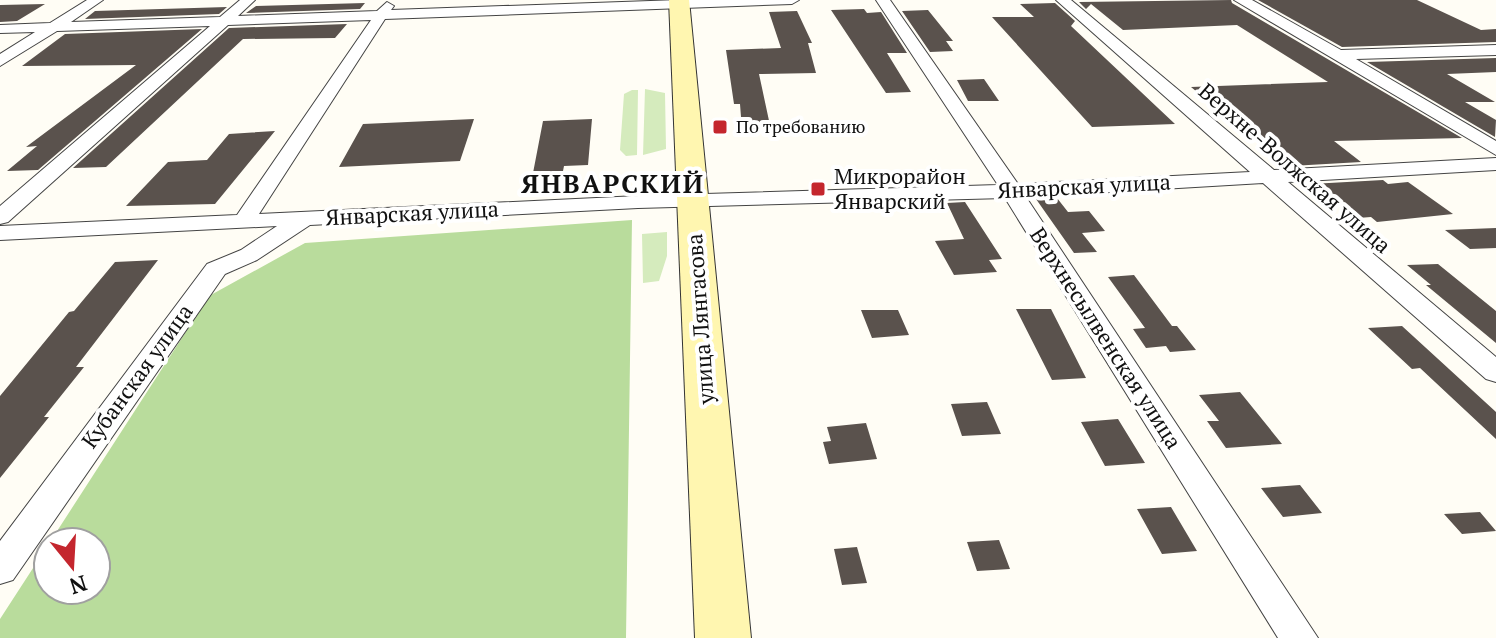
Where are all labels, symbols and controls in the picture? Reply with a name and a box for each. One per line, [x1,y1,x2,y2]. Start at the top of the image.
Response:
street label: Верхне-Волжская улица [1193,76,1398,259]
place label: По требованию [736,114,865,138]
marker: По требованию [711,118,729,136]
place label: Микрорайон Январский [834,161,966,215]
district label: ЯНВАРСКИЙ [521,166,705,200]
street label: Январская улица [997,166,1171,205]
marker: Микрорайон Январский [809,180,827,198]
street label: Январская улица [325,193,499,232]
street label: Верхнесылвенская улица [1024,221,1189,454]
street label: улица Лянгасова [679,233,720,406]
street label: Кубанская улица [75,298,199,454]
north arrow [32,526,112,606]
text: N [66,569,91,602]

